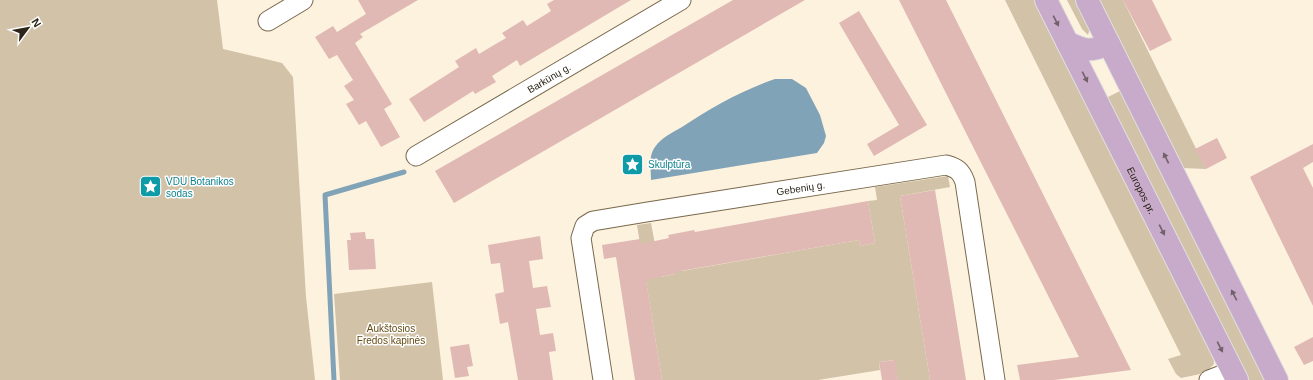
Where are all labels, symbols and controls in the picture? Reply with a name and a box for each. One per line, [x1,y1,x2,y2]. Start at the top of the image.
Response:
north arrow [8,8,48,48]
one-way arrow [1053,15,1060,27]
text: N [29,16,44,29]
street label: Barkūnų g. [525,61,573,95]
one-way arrow [1081,71,1088,82]
place icon: Skulptūra [620,151,646,177]
one-way arrow [1163,152,1169,164]
place label: Skulptūra [648,159,691,170]
street label: Europos pr. [1125,165,1158,216]
place icon: VDU Botanikos sodas [137,174,163,200]
place label: VDU Botanikos sodas [166,176,234,199]
street label: Gebenių g. [776,179,826,198]
one-way arrow [1159,225,1165,236]
one-way arrow [1231,289,1237,301]
park label: Aukštosios Fredos kapinės [357,323,425,346]
one-way arrow [1217,341,1223,352]

